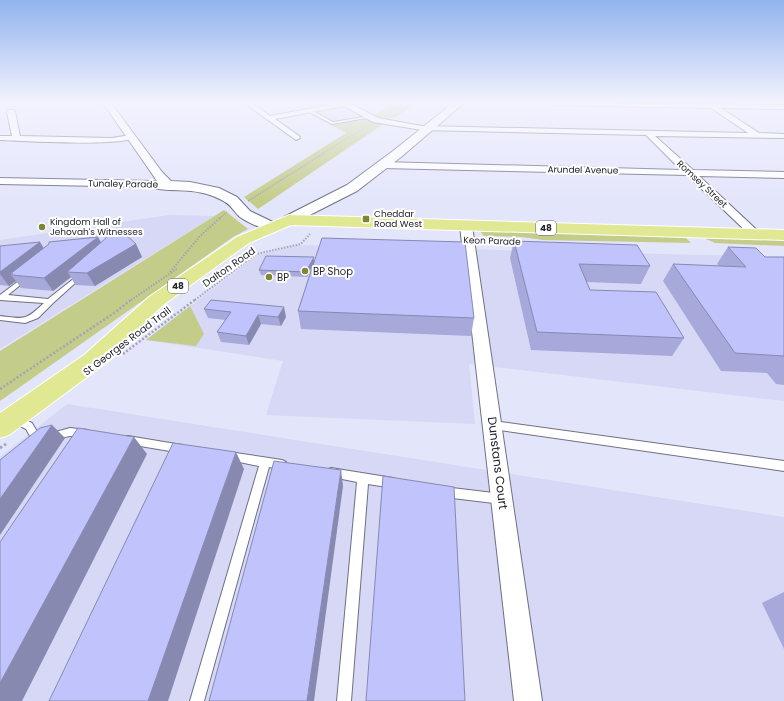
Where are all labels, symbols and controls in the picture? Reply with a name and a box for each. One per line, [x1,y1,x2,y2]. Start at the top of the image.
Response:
street label: Romsey Street [674,158,730,210]
street label: Arundel Avenue [547,163,619,177]
street label: Tunaley Parade [88,177,159,191]
place label: Cheddar Road West [374,208,422,230]
marker: Cheddar Road West [361,214,371,224]
place label: Kingdom Hall of Jehovah's Witnesses [50,216,143,238]
road number: 48 [536,221,556,235]
marker: Kingdom Hall of Jehovah's Witnesses [37,222,47,232]
street label: Keon Parade [463,234,521,248]
street label: Dalton Road [200,243,258,291]
place label: BP Shop [313,264,353,279]
marker: BP Shop [300,266,310,276]
place label: BP [277,270,289,285]
marker: BP [264,272,274,282]
road number: 48 [168,279,188,293]
street label: St Georges Road Trail [80,303,174,379]
street label: Dunstans Court [484,416,512,510]

